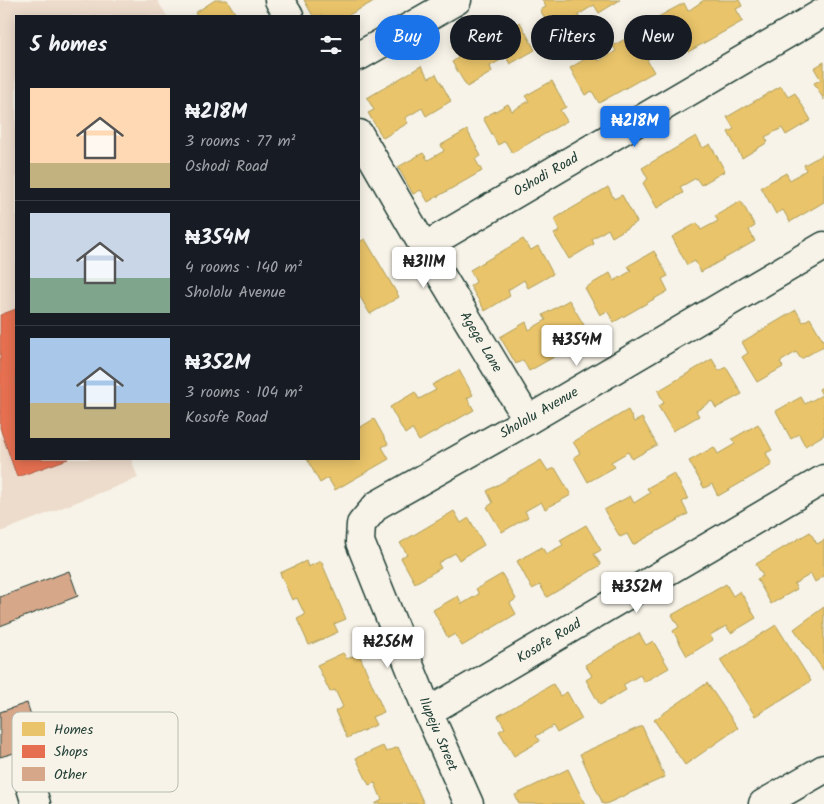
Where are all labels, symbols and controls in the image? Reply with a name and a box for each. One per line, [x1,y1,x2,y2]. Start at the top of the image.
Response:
chip: Buy [375,15,440,60]
chip: Rent [450,15,521,60]
chip: Filters [531,15,614,60]
chip: New [624,15,692,60]
text: 5 homes [30,29,107,62]
icon: filters [317,31,345,59]
text: ₦218M [185,96,247,129]
pin: ₦218M [600,106,670,148]
icon: home [70,108,130,168]
text: ₦218M [611,109,659,134]
text: 3 rooms · 77 m² [185,129,295,154]
street label: Oshodi Road [509,147,584,203]
text: Oshodi Road [185,154,268,179]
text: ₦354M [185,222,250,255]
icon: home [70,233,130,293]
pin: ₦311M [389,246,459,289]
text: ₦311M [403,250,445,275]
text: 4 rooms · 140 m² [185,255,302,280]
text: Shololu Avenue [185,280,286,305]
street label: Agege Lane [454,307,508,377]
pin: ₦354M [542,324,612,367]
text: ₦354M [552,328,602,353]
text: ₦352M [185,347,250,380]
icon: home [70,358,130,418]
text: 3 rooms · 104 m² [185,380,302,405]
street label: Shololu Avenue [495,381,583,445]
text: Kosofe Road [185,405,267,430]
pin: ₦352M [602,572,672,614]
text: ₦352M [612,575,662,600]
street label: Kosofe Road [512,612,586,669]
pin: ₦256M [353,626,423,669]
text: ₦256M [363,630,413,655]
street label: Ilupeju Street [412,693,464,775]
legend [12,712,178,792]
text: Homes [54,719,93,741]
text: Shops [54,741,88,763]
text: Other [54,764,88,786]

